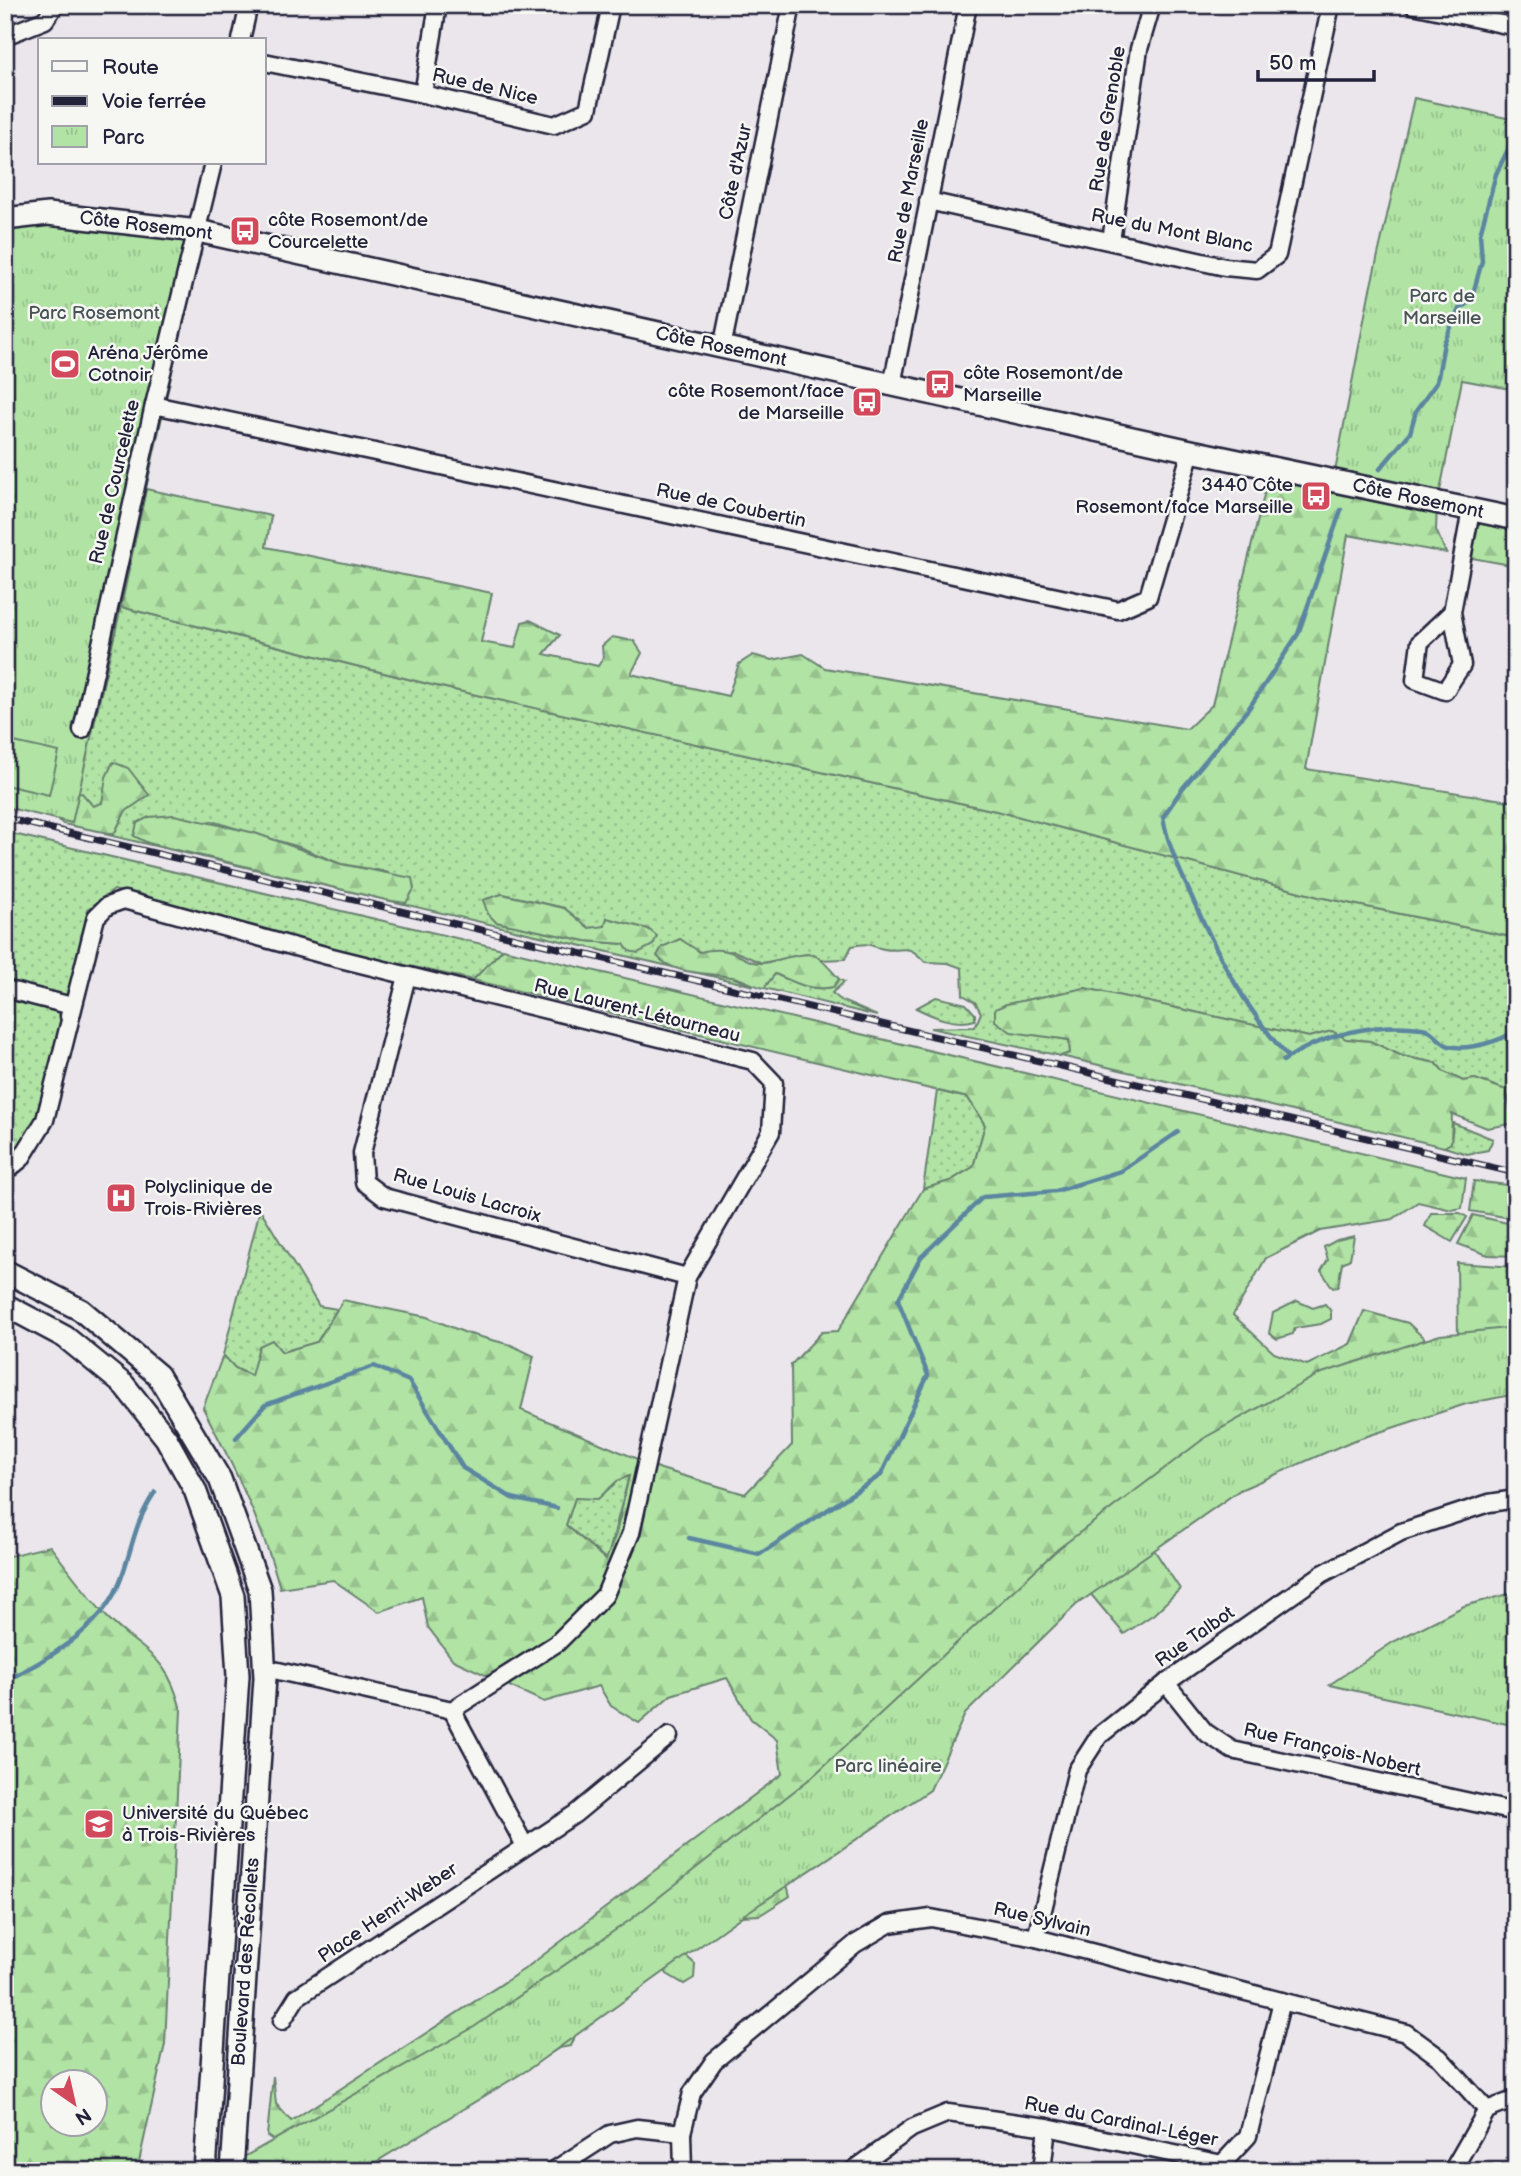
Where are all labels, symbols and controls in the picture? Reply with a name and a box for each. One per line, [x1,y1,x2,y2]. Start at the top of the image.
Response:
legend [38,38,266,164]
scale bar [1258,38,1374,82]
street label: Rue de Grenoble [1085,44,1131,194]
text: 50 m [1269,51,1316,76]
text: Route [102,55,159,80]
street label: Rue de Nice [430,64,540,110]
text: Voie ferrée [102,89,206,114]
street label: Rue de Marseille [884,117,934,265]
street label: Côte d'Azur [715,121,758,222]
text: Parc [102,125,145,150]
street label: Rue du Mont Blanc [1089,204,1255,258]
street label: Côte Rosemont [78,206,214,246]
place label: côte Rosemont/de Courcelette [268,209,428,254]
bus stop icon: côte Rosemont/de Courcelette [228,214,262,248]
park label: Parc de Marseille [1403,285,1481,330]
park label: Parc Rosemont [28,302,160,325]
street label: Côte Rosemont [653,322,789,372]
place label: Aréna Jérôme Cotnoir [88,342,208,387]
sports icon: Aréna Jérôme Cotnoir [48,347,82,381]
place label: côte Rosemont/de Marseille [963,362,1123,407]
bus stop icon: côte Rosemont/de Marseille [923,367,957,401]
place label: côte Rosemont/face de Marseille [668,380,844,425]
bus stop icon: côte Rosemont/face de Marseille [850,385,884,419]
street label: Rue de Courcelette [85,398,145,566]
place label: 3440 Côte Rosemont/face Marseille [1075,474,1293,519]
street label: Côte Rosemont [1350,474,1486,524]
street label: Rue de Coubertin [654,479,808,533]
bus stop icon: 3440 Côte Rosemont/face Marseille [1299,479,1333,513]
street label: Rue Laurent-Létourneau [531,974,743,1048]
street label: Rue Louis Lacroix [390,1164,544,1228]
place label: Polyclinique de Trois-Rivières [144,1176,272,1221]
hospital icon: Polyclinique de Trois-Rivières [104,1181,138,1215]
street label: Rue Talbot [1151,1601,1239,1673]
street label: Rue François-Nobert [1241,1718,1423,1782]
park label: Parc linéaire [834,1755,942,1778]
place label: Université du Québec à Trois-Rivières [122,1802,309,1847]
school or university icon: Université du Québec à Trois-Rivières [82,1807,116,1841]
street label: Boulevard des Récollets [227,1857,265,2067]
street label: Place Henri-Weber [314,1857,463,1968]
street label: Rue Sylvain [991,1898,1093,1942]
north arrow [38,2068,108,2138]
street label: Rue du Cardinal-Léger [1022,2092,1221,2152]
text: N [70,2102,95,2129]

